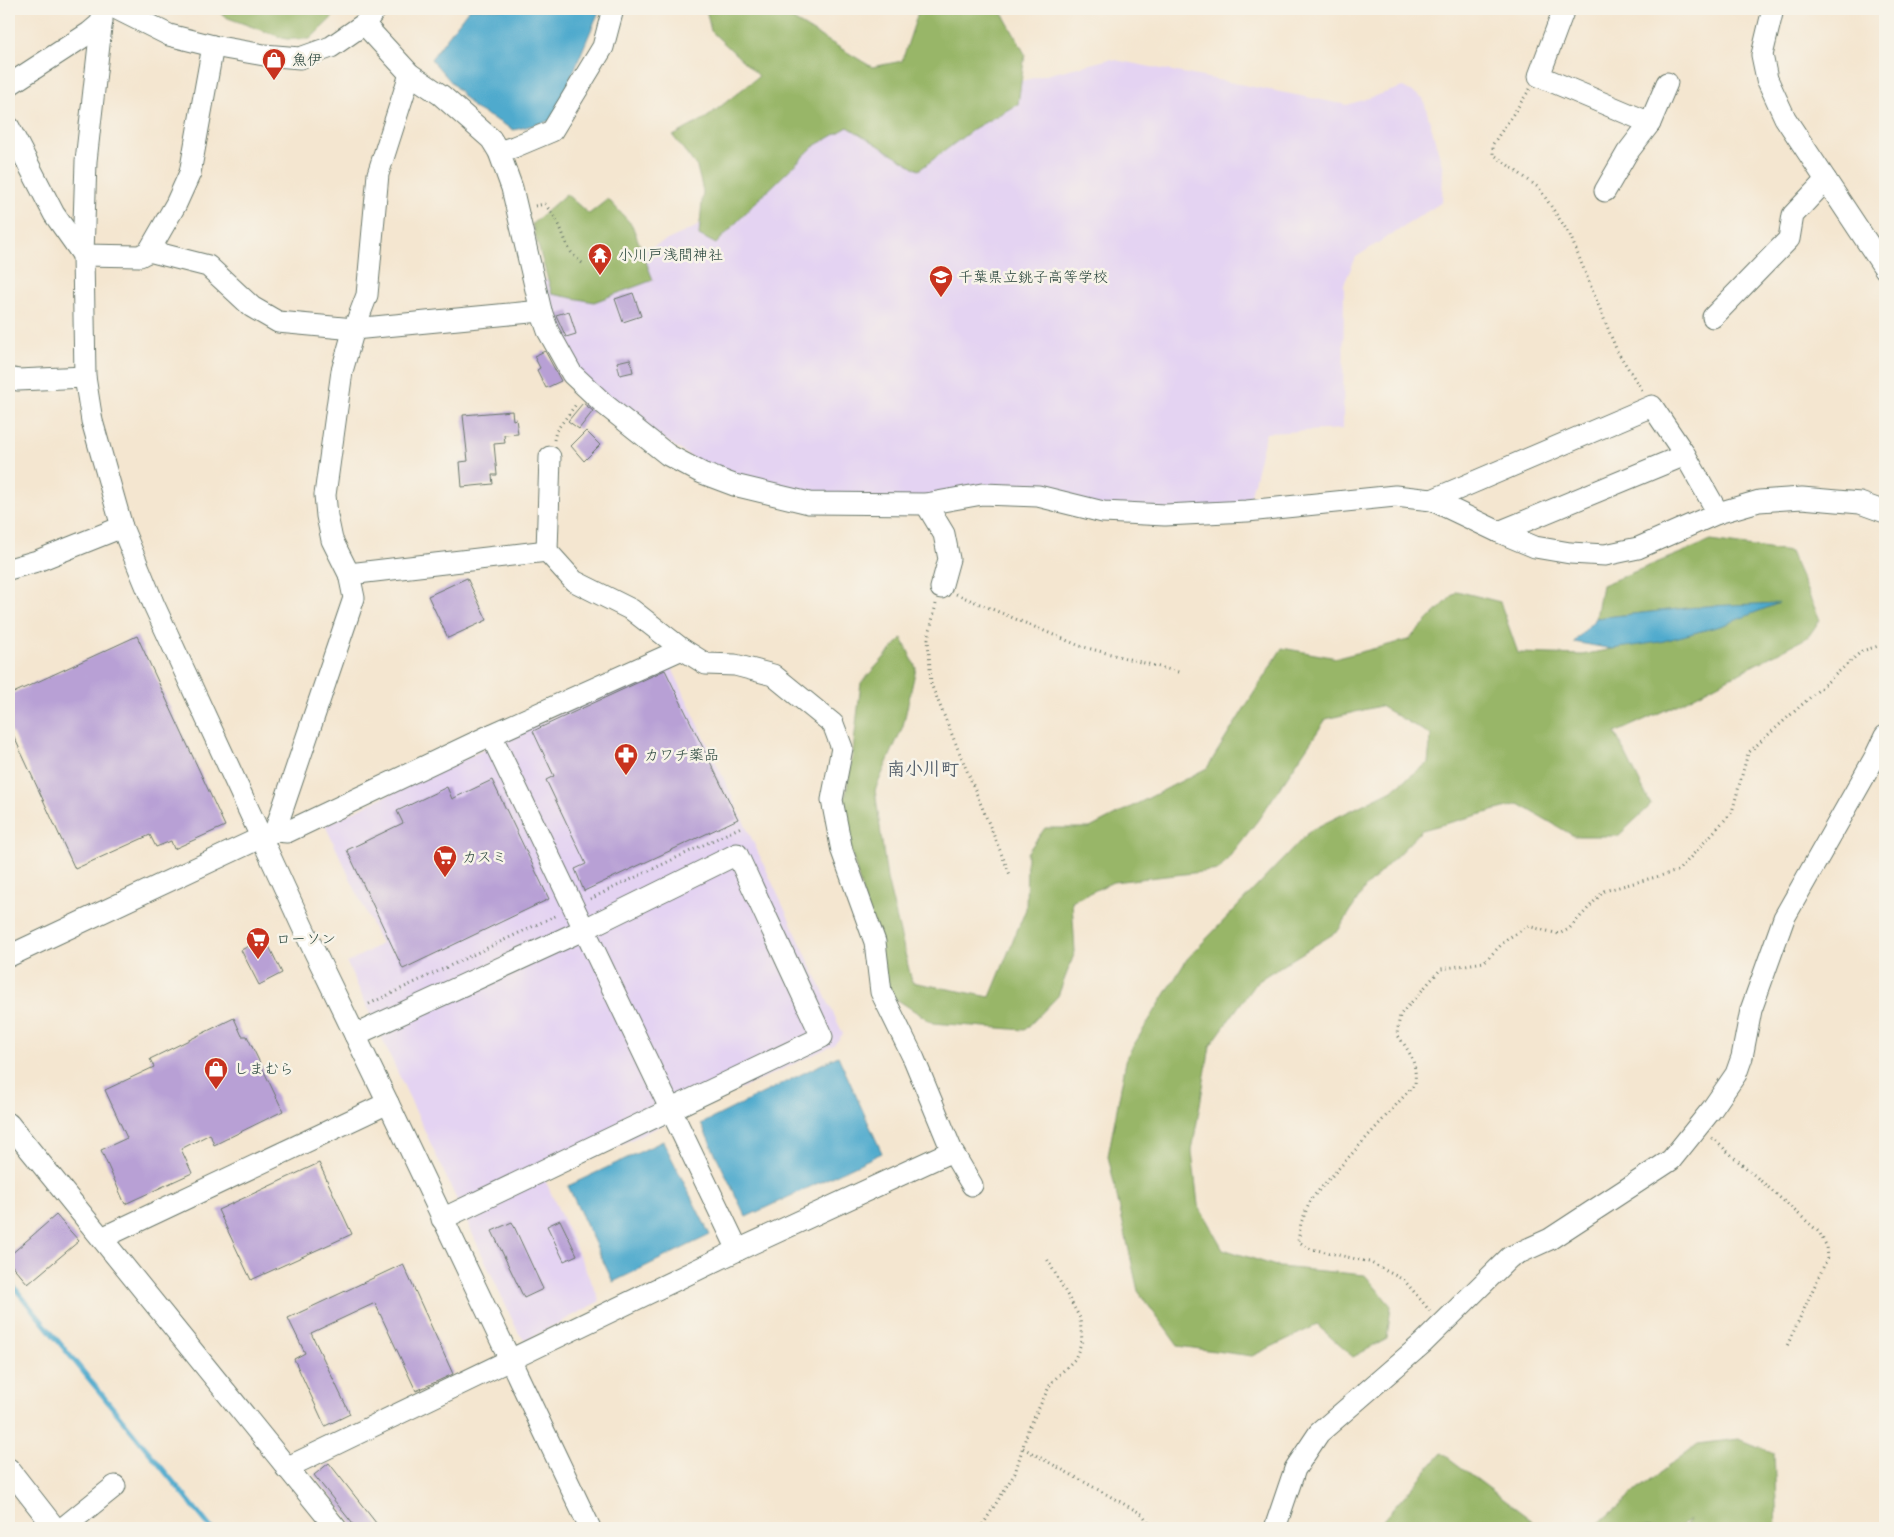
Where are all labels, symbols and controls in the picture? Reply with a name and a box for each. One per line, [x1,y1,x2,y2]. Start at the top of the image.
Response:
shop icon: 魚伊 [261,47,287,81]
place label: 魚伊 [292,51,322,69]
temple icon: 小川戸浅間神社 [587,242,613,276]
place label: 小川戸浅間神社 [618,246,723,264]
school or university icon: 千葉県立銚子高等学校 [928,264,954,298]
place label: 千葉県立銚子高等学校 [958,268,1108,286]
pharmacy icon: カワチ薬品 [613,742,639,776]
place label: カワチ薬品 [644,746,719,764]
district label: 南小川町 [887,758,959,780]
supermarket icon: カスミ [432,844,458,878]
place label: カスミ [462,848,507,866]
supermarket icon: ローソン [245,926,271,960]
place label: ローソン [276,930,336,948]
shop icon: しまむら [203,1056,229,1090]
place label: しまむら [234,1060,294,1078]

